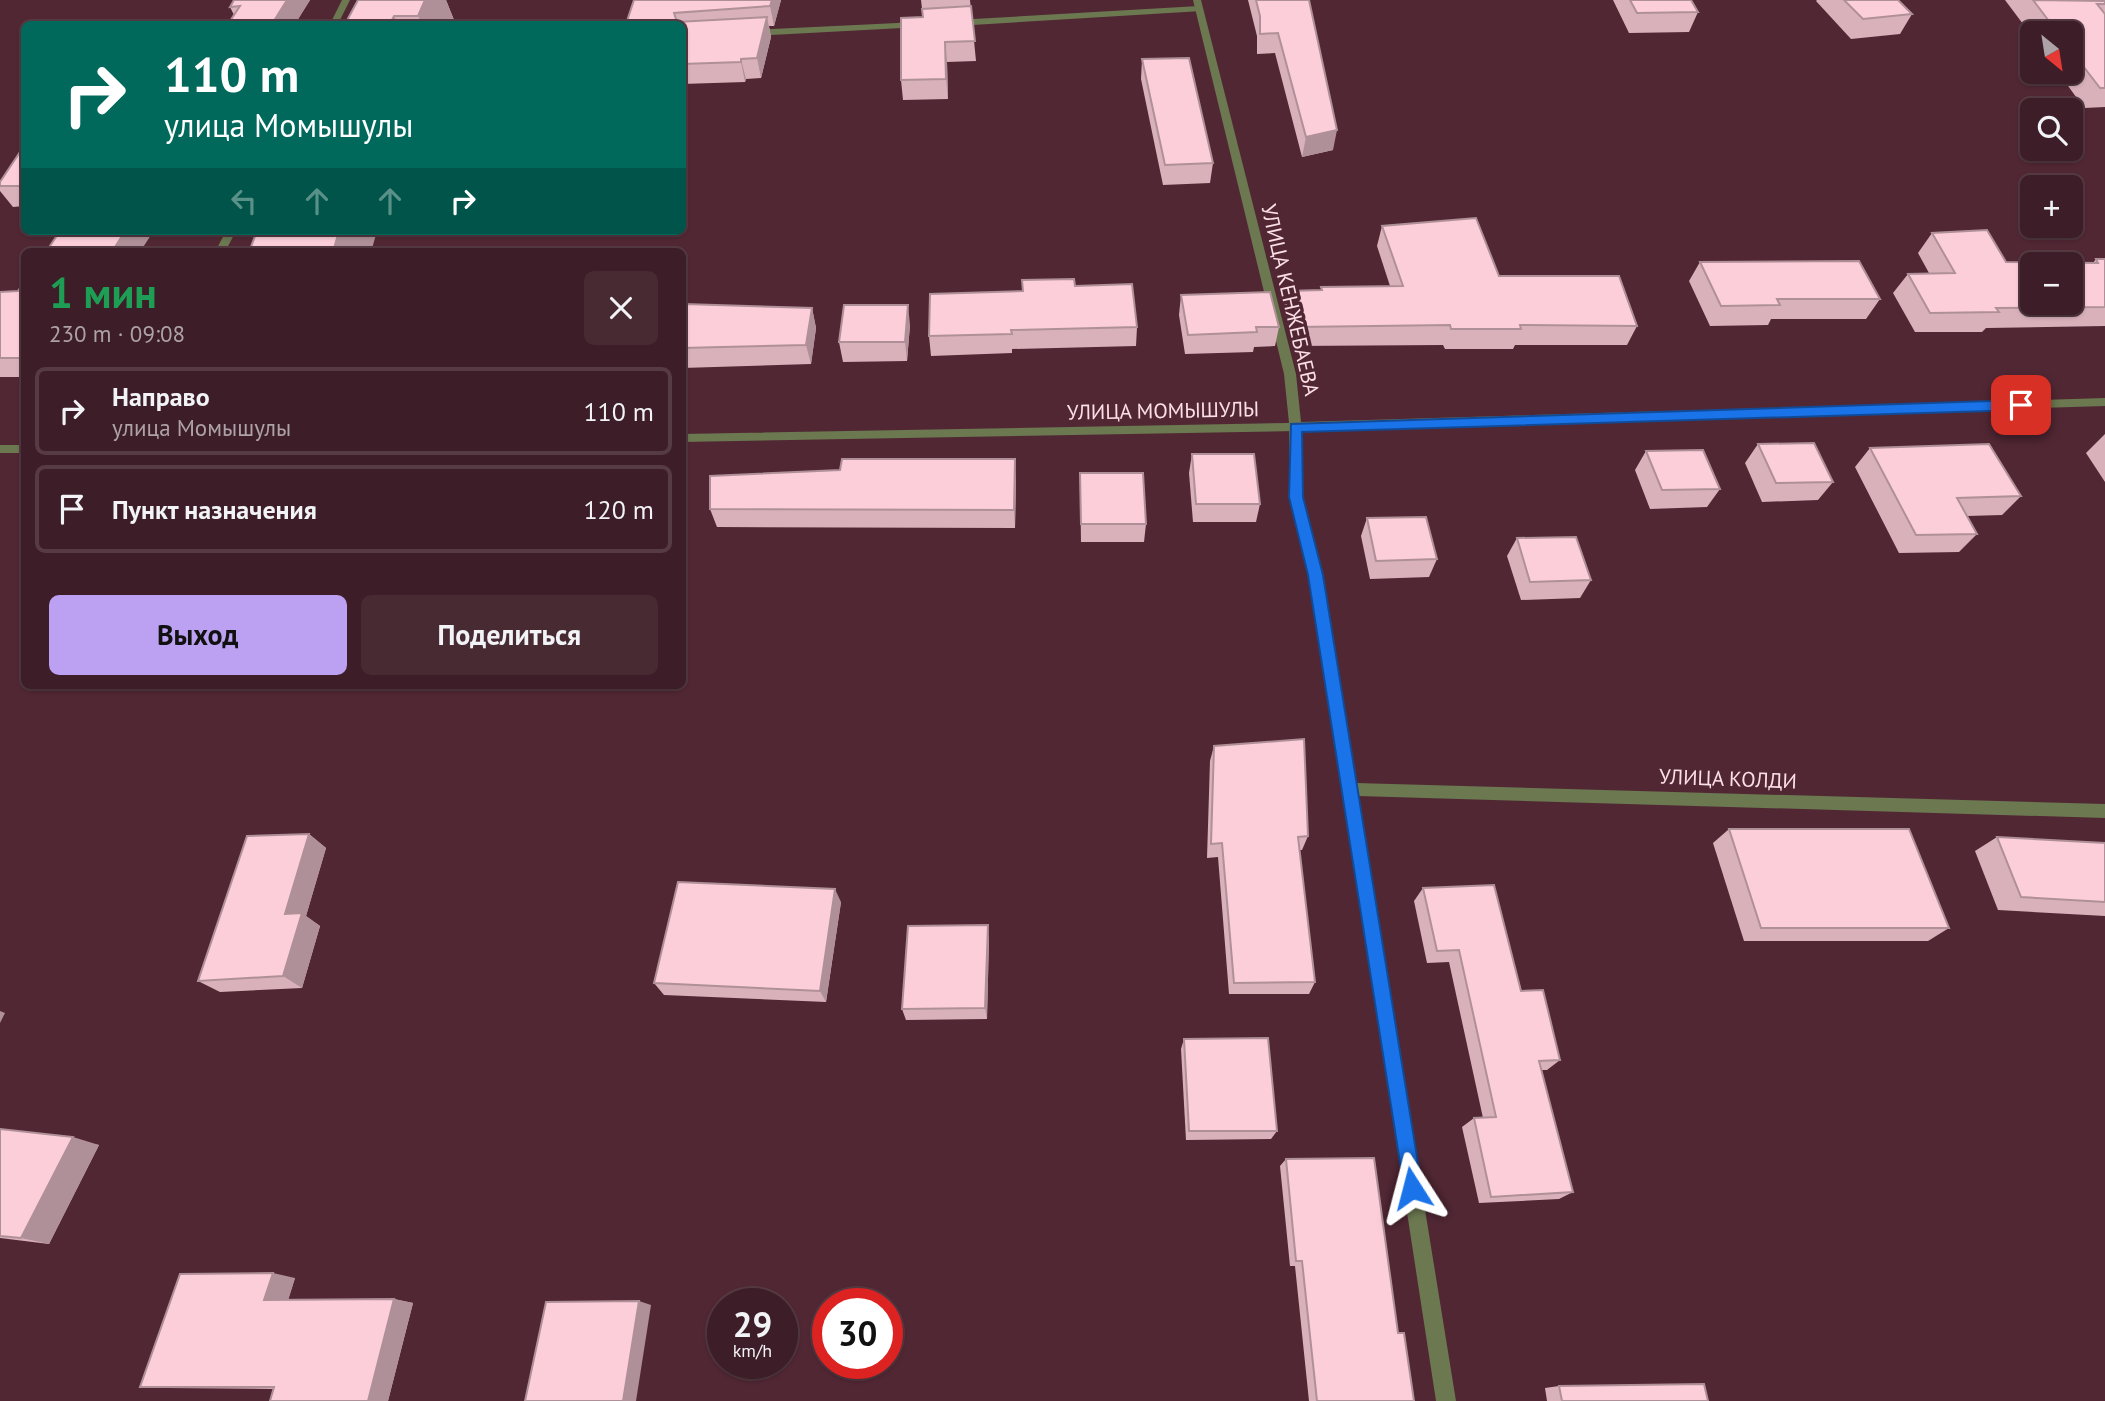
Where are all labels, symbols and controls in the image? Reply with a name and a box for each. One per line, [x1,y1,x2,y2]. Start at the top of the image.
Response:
north arrow [2020,21,2082,84]
map controls [2020,21,2083,315]
text: 110 m [164,42,299,106]
icon: right [49,49,140,140]
button: search [2020,98,2083,161]
text: улица Момышулы [164,104,413,146]
button: + [2020,175,2083,238]
icon: left [225,182,263,220]
icon: ahead [298,182,336,220]
icon: ahead [371,182,409,220]
icon: right [444,182,482,220]
street label: УЛИЦА КЕНЖЕБАЕВА [1255,201,1326,399]
button: − [2020,252,2083,315]
text: 1 мин [49,265,157,320]
button: close [584,271,658,345]
text: 230 m · 09:08 [49,319,185,348]
pin [1991,375,2051,435]
text: Направо [112,380,210,413]
icon: arrive [2002,386,2040,424]
icon: right [53,392,91,430]
text: 110 m [583,395,654,428]
street label: УЛИЦА МОМЫШУЛЫ [1067,395,1259,426]
text: улица Момышулы [112,413,291,442]
icon: arrive [53,490,91,528]
text: Пункт назначения [112,493,317,526]
text: 120 m [583,493,654,526]
button: Выход [49,595,347,675]
button: Поделиться [361,595,658,675]
street label: УЛИЦА КОЛДИ [1659,763,1797,794]
position arrow [1375,1151,1449,1225]
speed limit sign: 30 [812,1288,903,1379]
text: 29 [733,1301,772,1347]
text: km/h [733,1339,772,1362]

